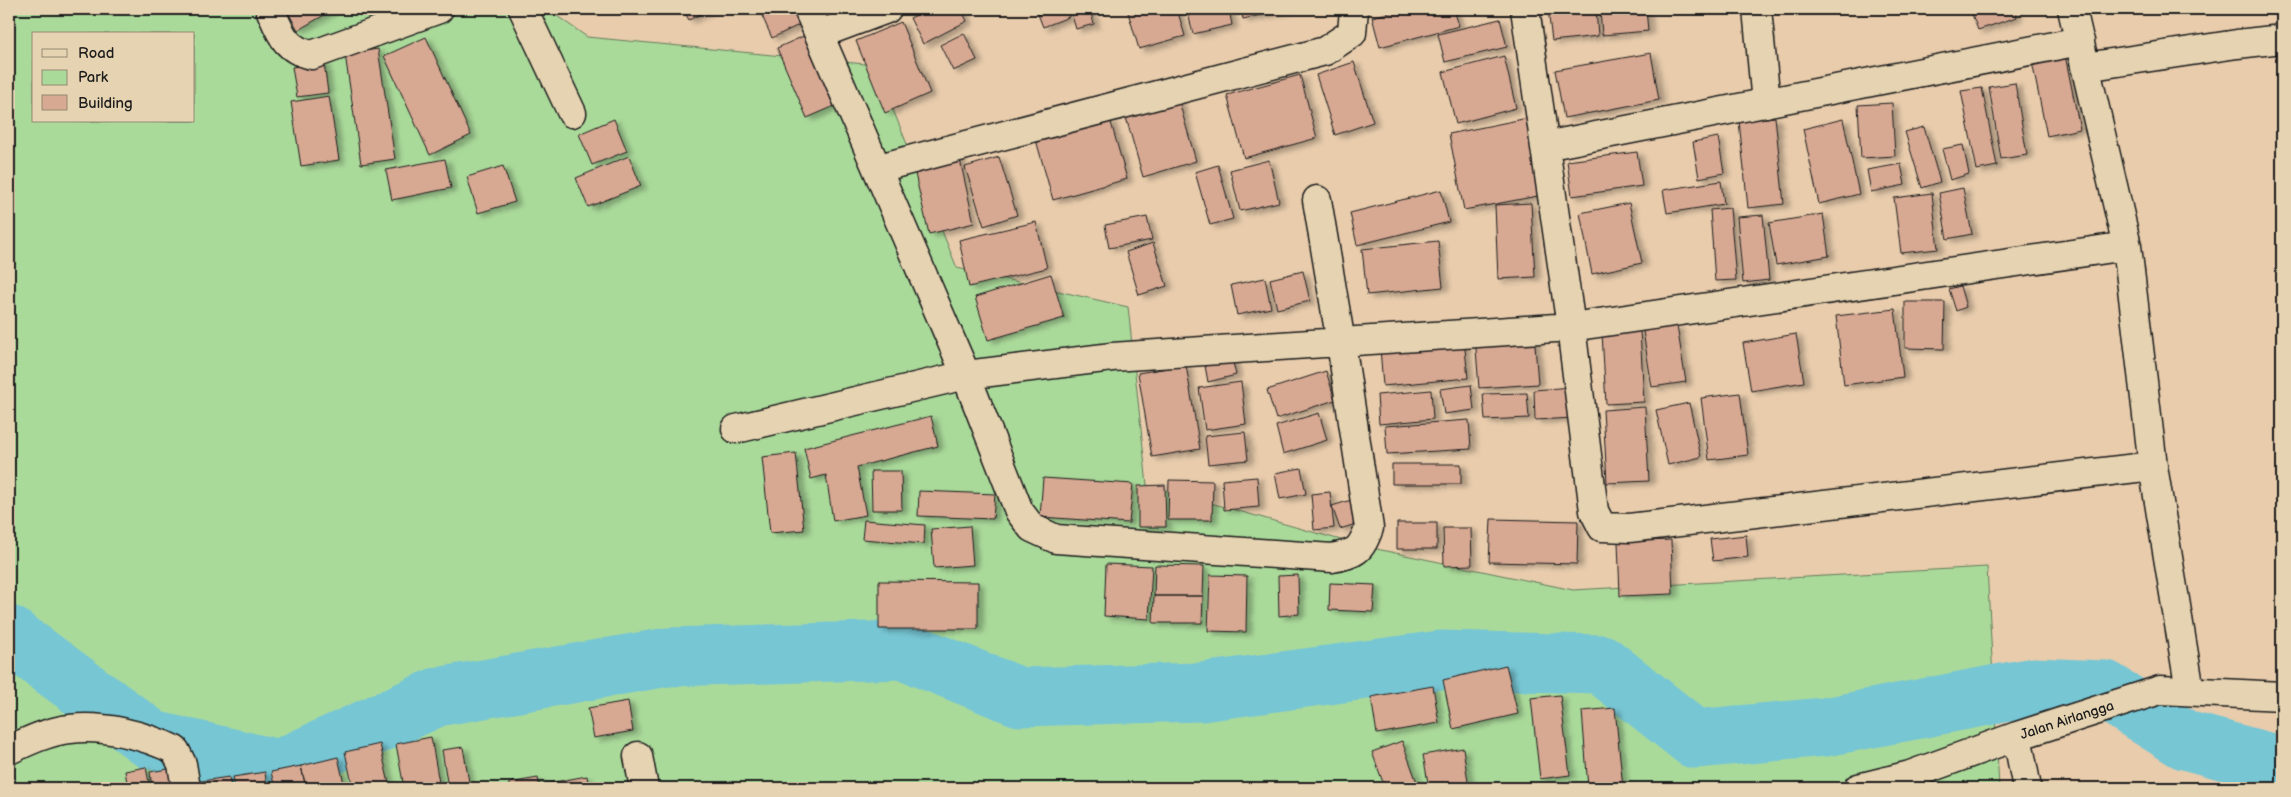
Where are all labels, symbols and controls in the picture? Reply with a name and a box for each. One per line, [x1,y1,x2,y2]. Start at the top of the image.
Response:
legend [32,32,195,122]
text: Road [78,44,114,63]
text: Park [78,68,109,87]
text: Building [78,94,133,113]
street label: Jalan Airlangga [2018,697,2116,743]

